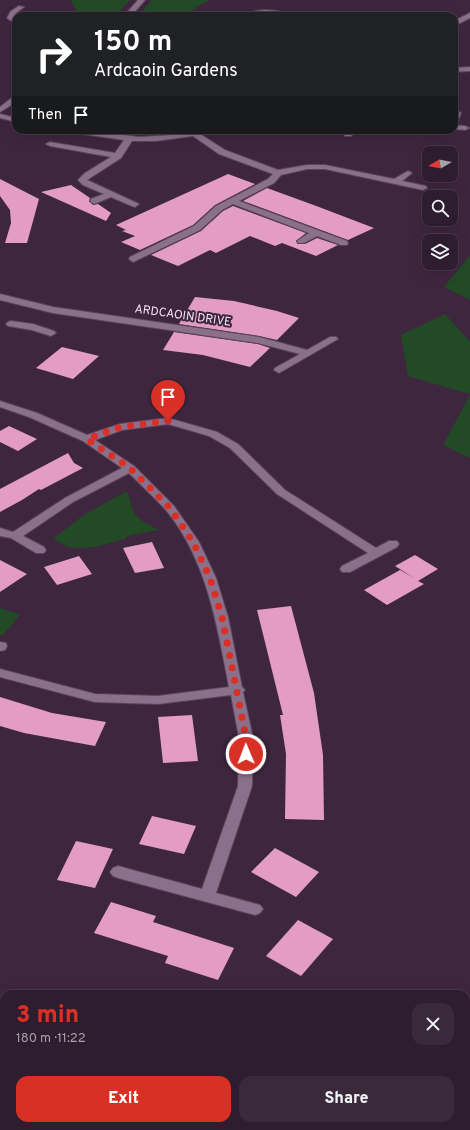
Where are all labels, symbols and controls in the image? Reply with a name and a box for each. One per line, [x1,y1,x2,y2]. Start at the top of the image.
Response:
text: 150 m [94,25,172,61]
icon: right [28,28,80,80]
text: Ardcaoin Gardens [94,60,238,83]
icon: arrive [70,104,92,126]
text: Then [28,106,62,125]
north arrow [422,146,458,182]
map controls [422,146,458,270]
button: search [422,190,458,226]
button: layers [422,234,458,270]
street label: ARDCAOIN DRIVE [134,301,232,331]
pin [151,380,185,421]
icon: arrive [157,386,179,408]
position arrow [225,733,267,775]
text: 3 min [16,1001,79,1031]
button: close [412,1003,454,1045]
text: 180 m · 11:22 [16,1031,86,1047]
button: Exit [16,1076,231,1122]
button: Share [239,1076,454,1122]

